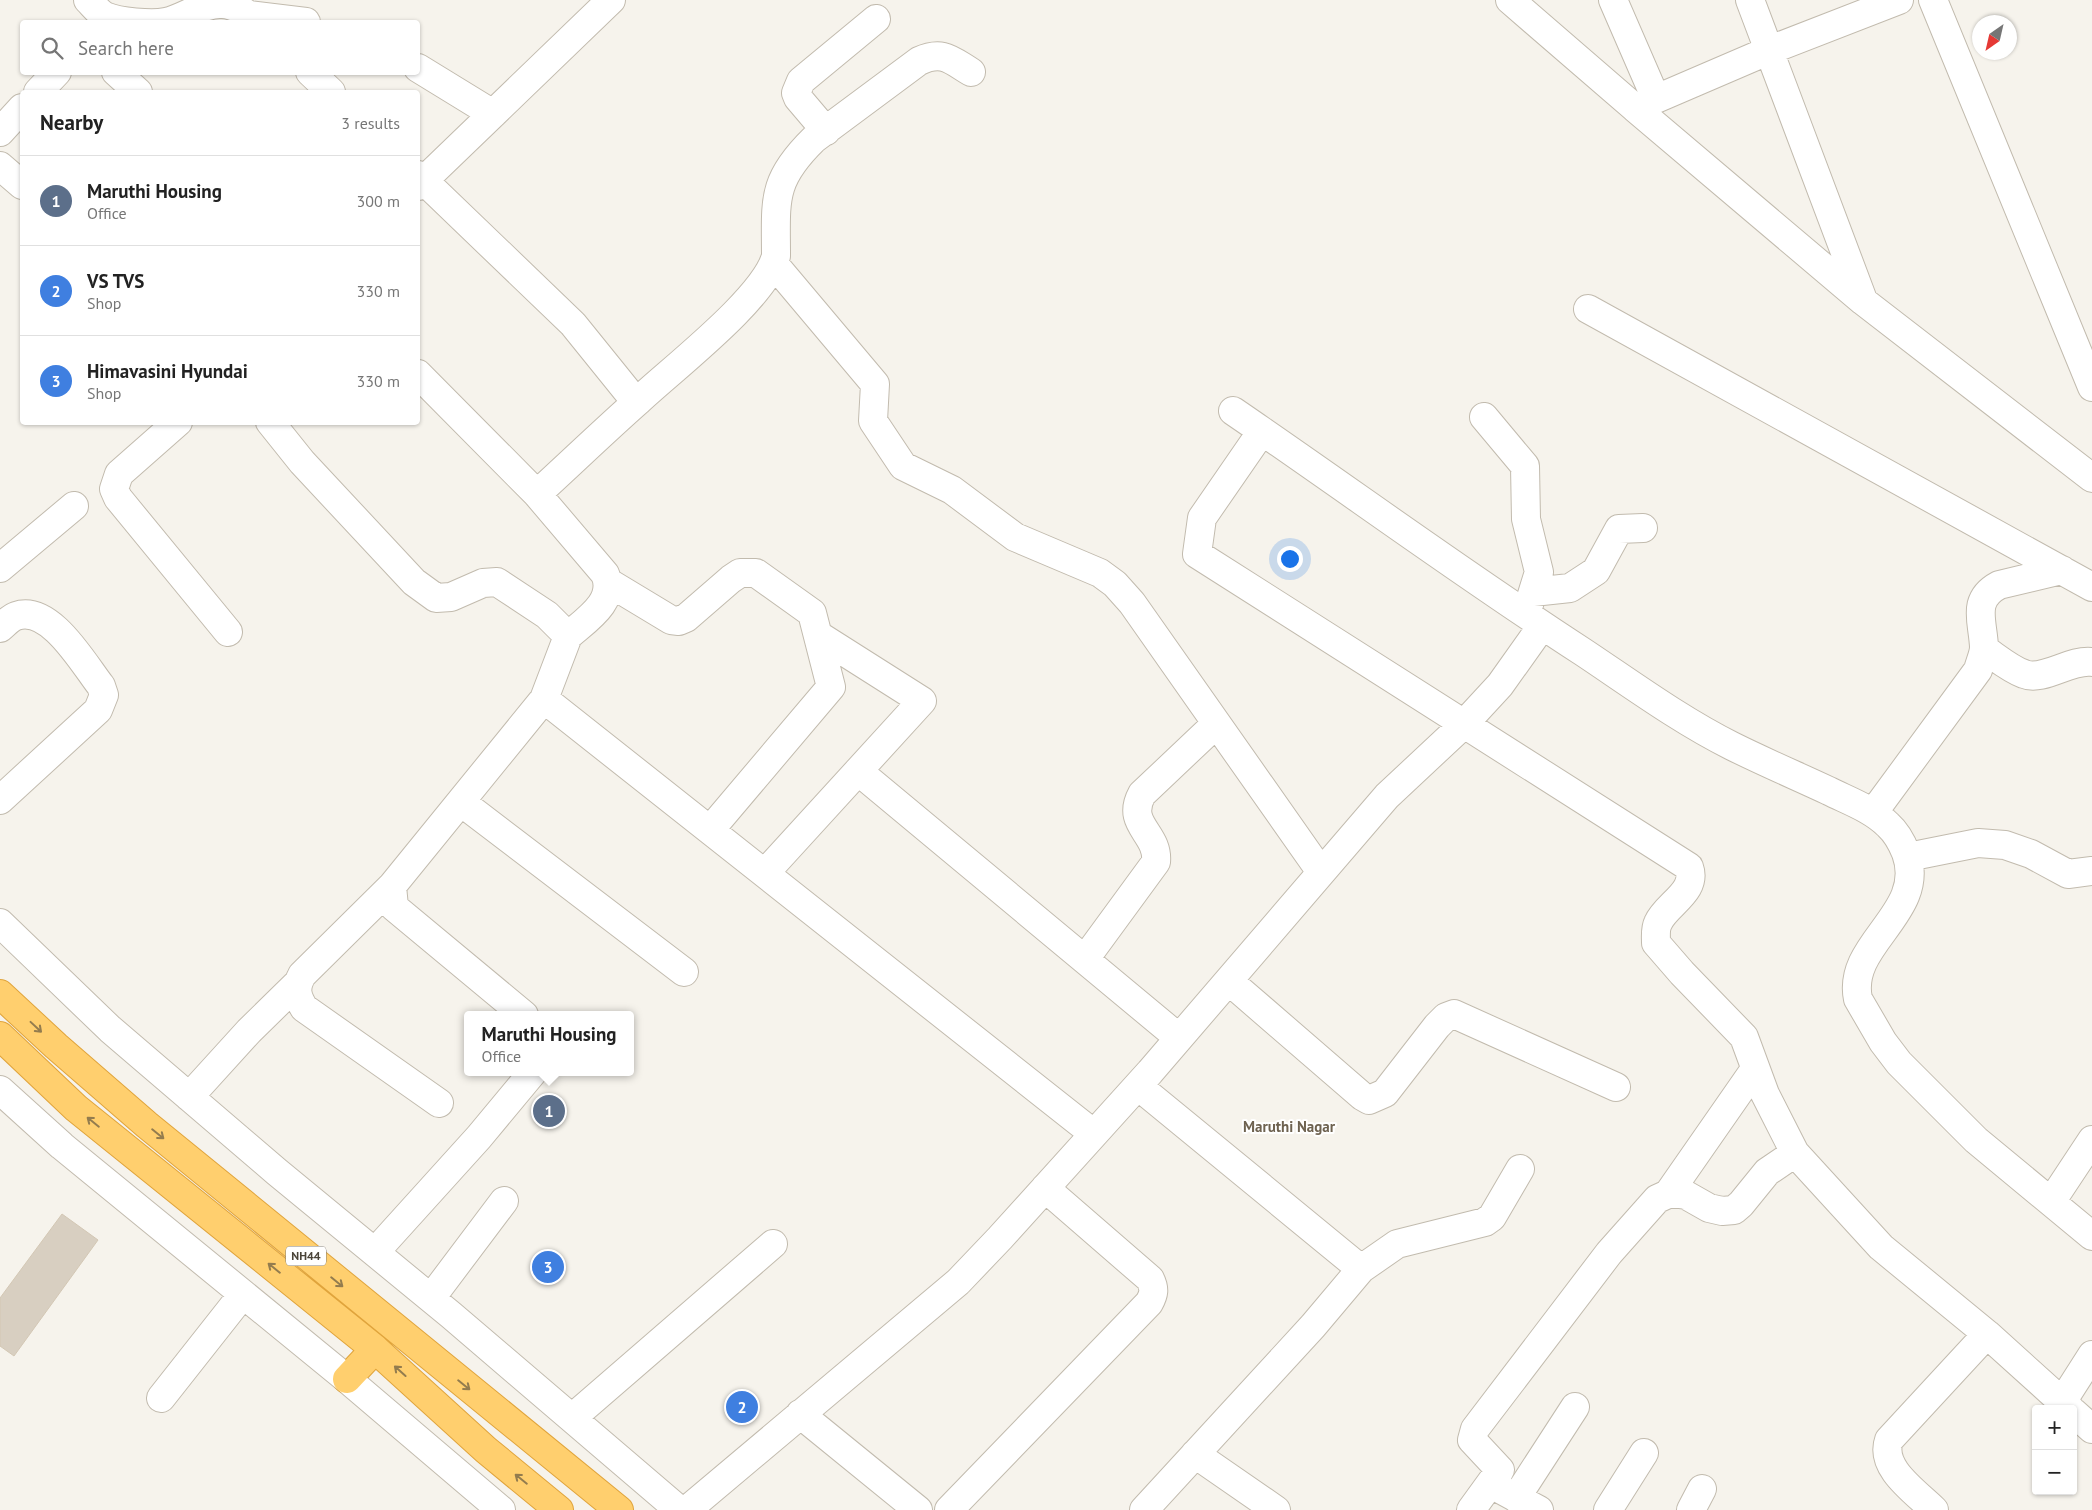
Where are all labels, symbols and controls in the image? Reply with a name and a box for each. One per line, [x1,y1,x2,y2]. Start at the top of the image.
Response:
north arrow [1972,15,2017,60]
search box [20,20,420,75]
icon: search [38,34,66,62]
text: Search here [78,36,174,60]
text: Nearby [40,109,103,136]
text: 3 results [341,113,400,133]
text: Maruthi Housing [87,179,222,203]
text: 1 [51,191,61,211]
text: 300 m [357,191,400,211]
text: Office [87,203,127,223]
text: VS TVS [87,269,144,293]
text: 2 [51,281,61,301]
text: 330 m [357,281,400,301]
text: Shop [87,293,121,313]
text: Himavasini Hyundai [87,359,248,383]
text: 3 [51,371,61,391]
text: 330 m [357,371,400,391]
text: Shop [87,383,121,403]
your location [1277,546,1303,572]
popup [464,1011,634,1076]
one-way arrow [29,1021,42,1033]
text: Maruthi Housing [482,1022,616,1046]
text: Office [482,1046,521,1066]
pin: 1 [533,1092,565,1130]
one-way arrow [87,1116,100,1127]
district label: Maruthi Nagar [1243,1117,1336,1136]
one-way arrow [151,1129,164,1140]
road number: NH44 [286,1246,326,1266]
pin: 3 [532,1248,564,1286]
one-way arrow [268,1262,281,1273]
one-way arrow [331,1277,344,1288]
one-way arrow [393,1365,406,1377]
one-way arrow [457,1379,470,1390]
pin: 2 [726,1388,758,1426]
map controls [2032,1405,2077,1495]
button: + [2032,1405,2077,1450]
button: − [2032,1450,2077,1495]
one-way arrow [515,1474,528,1485]

